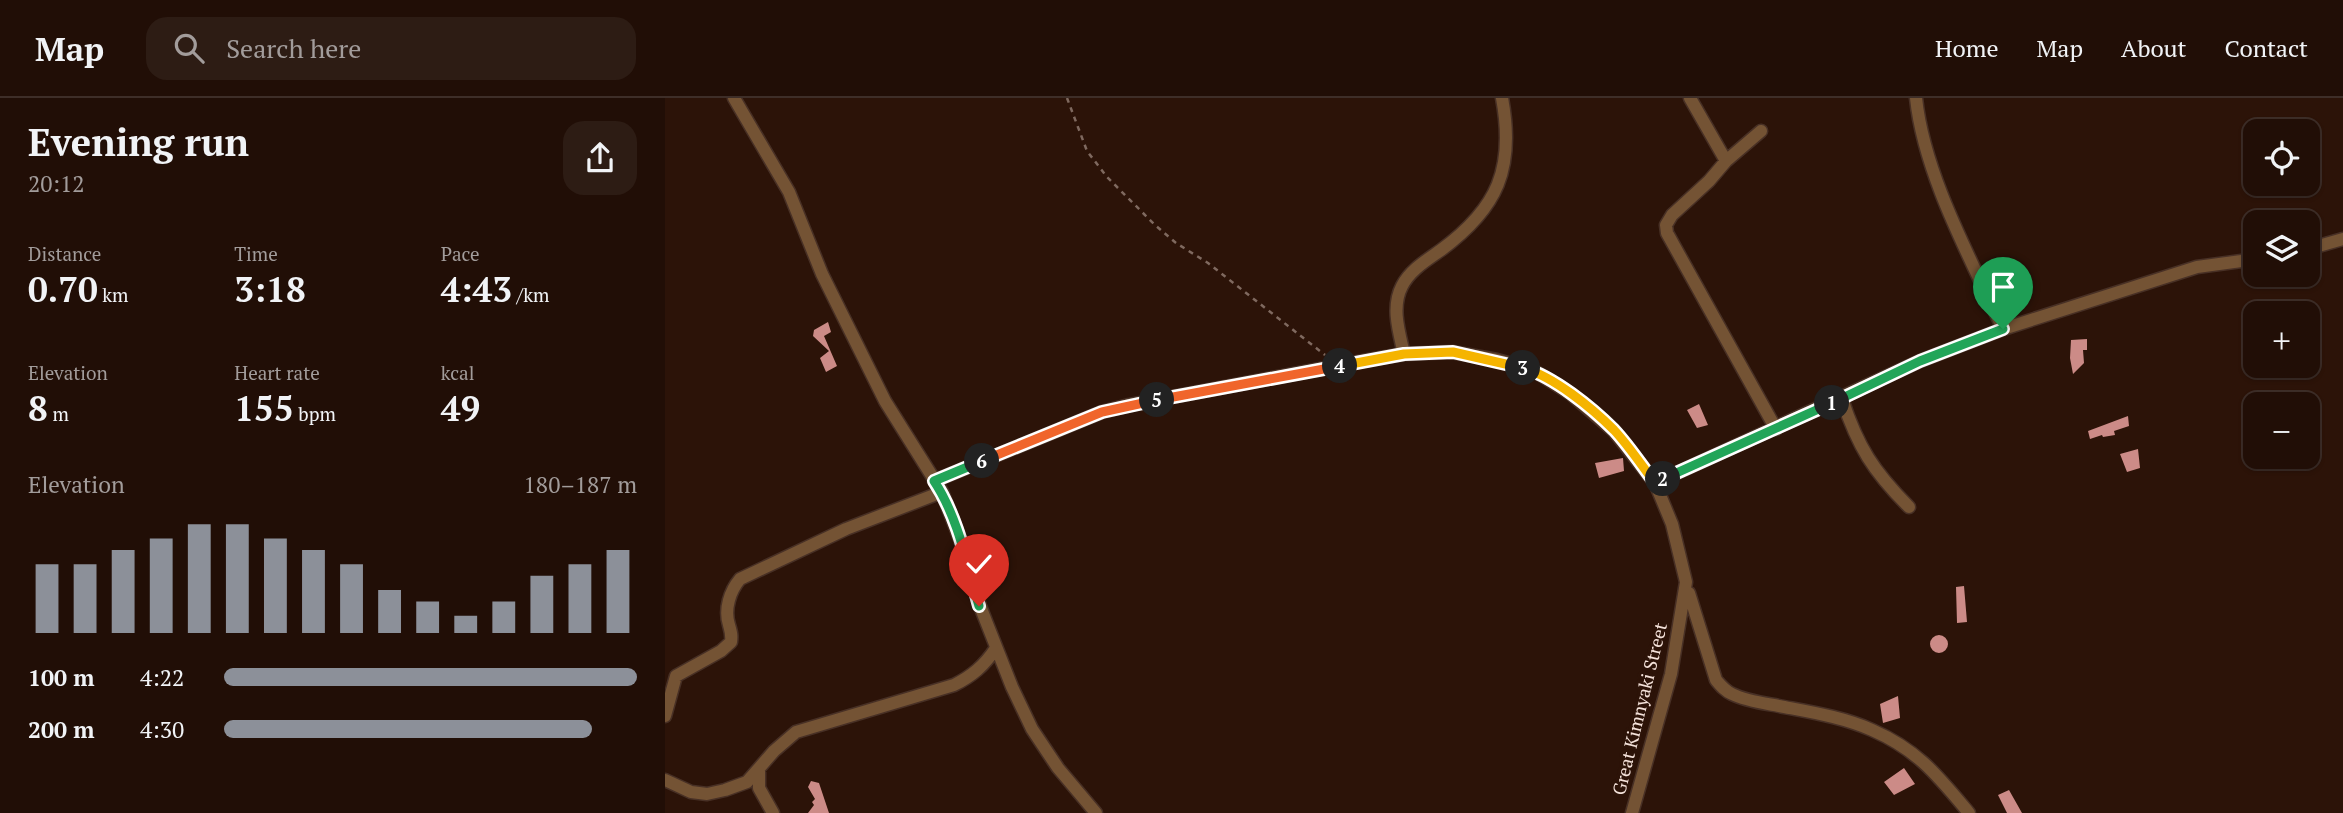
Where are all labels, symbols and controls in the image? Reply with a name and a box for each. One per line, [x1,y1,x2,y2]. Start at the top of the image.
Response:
search box [146,17,636,80]
text: Map [35,27,104,70]
icon: search [170,29,208,67]
text: Search here [226,31,361,65]
text: Home [1935,32,1999,64]
text: Map [2037,32,2083,64]
text: About [2121,32,2187,64]
text: Contact [2225,32,2308,64]
text: Evening run [28,117,249,167]
map controls [2243,119,2320,469]
button: locate [2243,119,2320,196]
button: share [563,121,637,195]
text: 20:12 [28,168,85,199]
button: layers [2243,210,2320,287]
text: Distance [28,241,101,266]
text: Time [234,241,278,266]
text: Pace [441,241,480,266]
pin [1973,257,2033,329]
text: 0.70 [28,266,98,312]
text: 3:18 [234,266,306,312]
text: 4:43 [441,266,512,312]
icon: arrive [1984,268,2022,306]
text: km [98,282,129,307]
text: /km [512,282,549,307]
button: + [2243,301,2320,378]
pin: 4 [1323,348,1357,384]
pin: 3 [1505,350,1541,386]
text: 4 [1334,353,1345,378]
text: 3 [1517,355,1528,380]
text: Elevation [28,360,108,385]
text: Heart rate [234,360,320,385]
text: kcal [441,360,474,385]
pin: 5 [1140,382,1175,418]
text: 8 [28,385,48,431]
text: 155 [234,385,294,431]
text: 49 [441,385,480,431]
pin: 1 [1815,386,1849,420]
text: 5 [1151,387,1162,412]
text: 1 [1826,390,1837,415]
button: − [2243,392,2320,469]
text: m [48,401,69,426]
text: bpm [294,401,336,426]
pin: 6 [965,444,999,478]
text: 6 [976,448,987,473]
pin: 2 [1646,462,1681,496]
text: 2 [1657,466,1668,491]
text: Elevation [28,469,125,500]
text: 180–187 m [524,469,637,500]
pin [949,534,1009,606]
icon: check [960,545,998,583]
street label: Great Kimnyaki Street [1606,620,1672,798]
text: 100 m [28,662,94,693]
text: 4:22 [140,662,184,693]
text: 200 m [28,714,94,745]
text: 4:30 [140,714,184,745]

